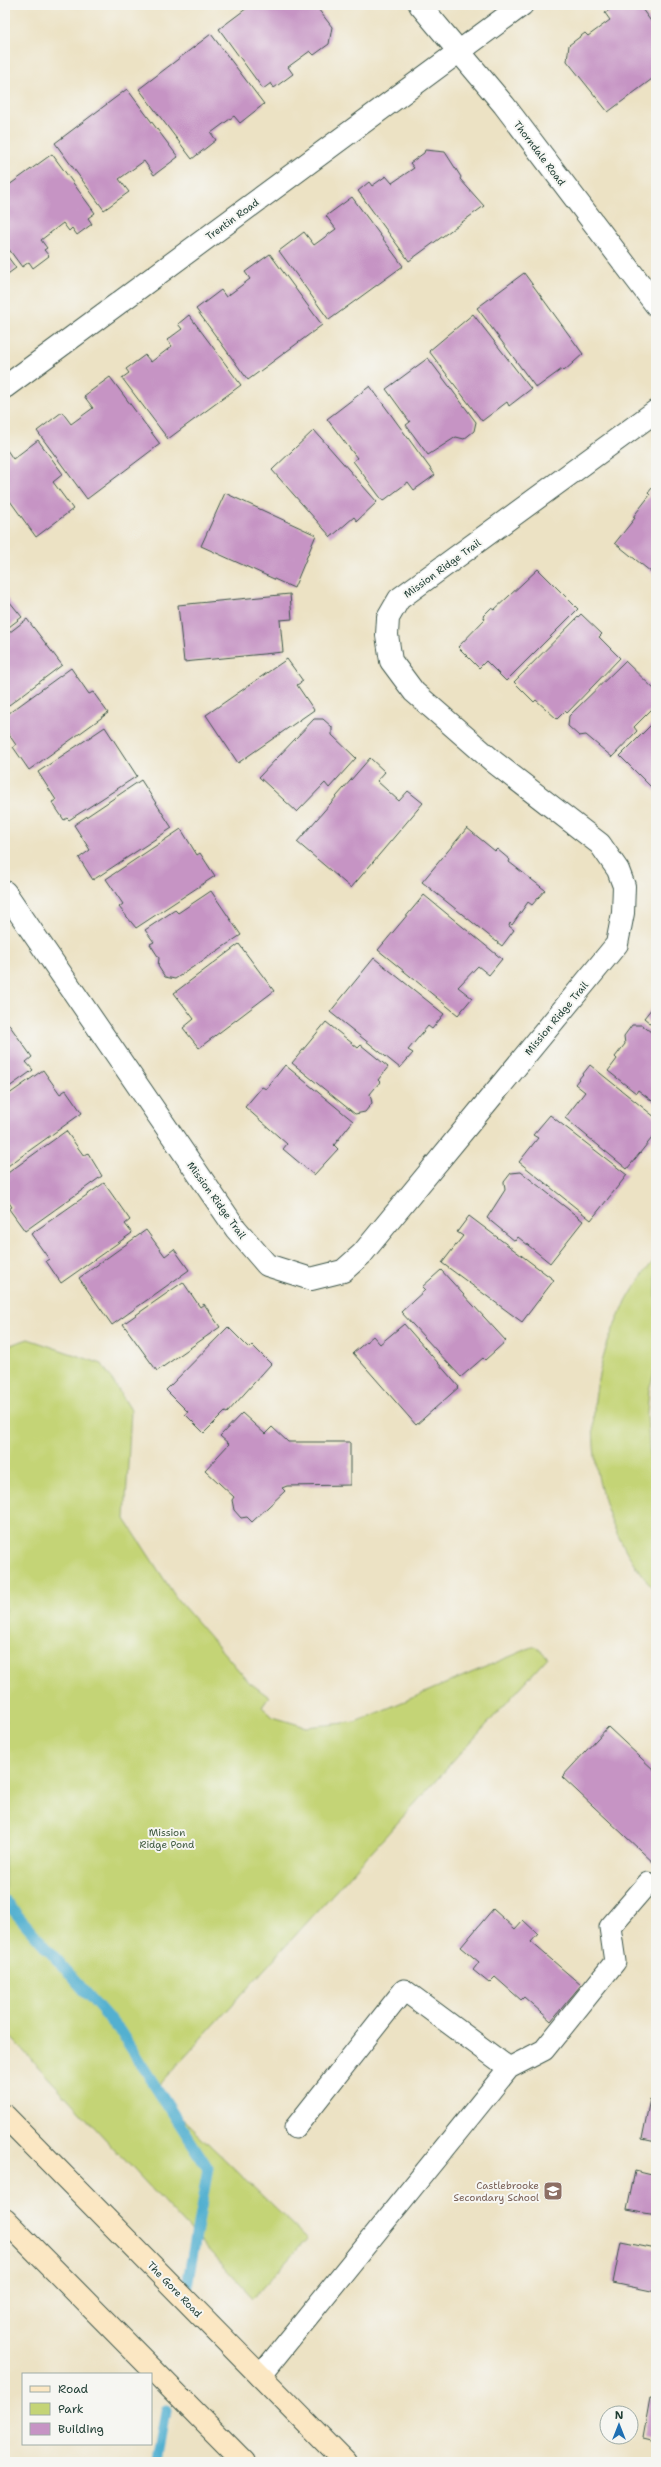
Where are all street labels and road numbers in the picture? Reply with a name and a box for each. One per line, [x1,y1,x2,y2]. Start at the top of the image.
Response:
street label: Thorndale Road [511,118,569,189]
street label: Trentin Road [203,195,262,243]
street label: Mission Ridge Trail [401,536,483,601]
street label: Mission Ridge Trail [522,979,591,1058]
street label: Mission Ridge Trail [184,1159,249,1241]
street label: The Gore Road [145,2259,205,2321]

